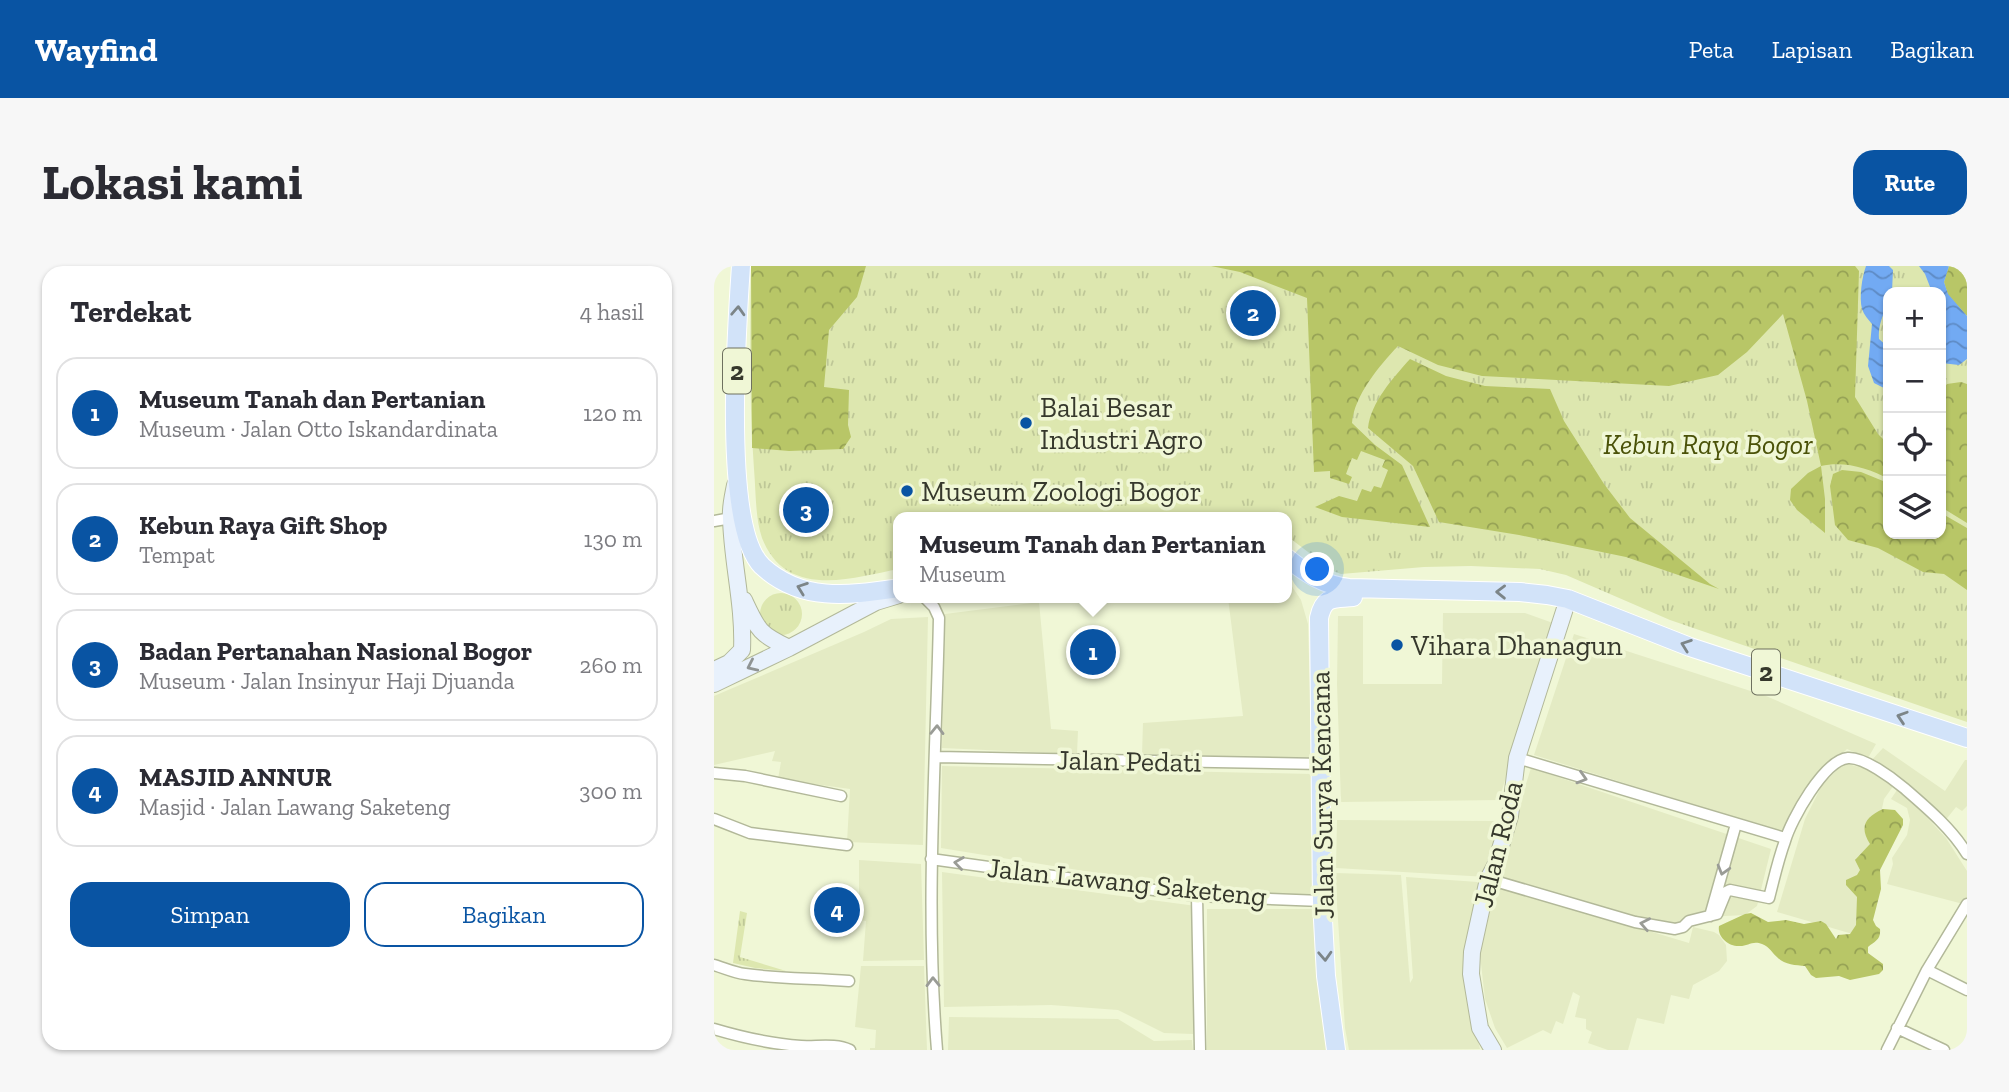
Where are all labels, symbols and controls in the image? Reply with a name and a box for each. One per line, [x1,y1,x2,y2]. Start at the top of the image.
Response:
text: Wayfind [35,30,158,69]
text: Peta [1689,35,1734,64]
text: Lapisan [1772,35,1852,64]
text: Bagikan [1890,35,1974,64]
button: Rute [1853,150,1967,215]
text: Lokasi kami [42,153,303,212]
pin: 2 [1230,287,1276,339]
map controls [1883,287,1946,539]
button: + [1883,287,1946,350]
text: Terdekat [70,294,191,330]
text: 4 hasil [580,298,644,326]
one-way arrow [731,305,746,316]
road number: 2 [723,348,751,394]
button: − [1883,350,1946,413]
text: Museum Tanah dan Pertanian [139,383,485,415]
place label: Balai Besar Industri Agro [1040,391,1203,456]
text: 1 [90,399,100,427]
text: 120 m [583,399,642,427]
button: locate [1883,413,1946,476]
text: Museum · Jalan Otto Iskandardinata [139,415,498,443]
marker: Balai Besar Industri Agro [1018,415,1034,431]
park label: Kebun Raya Bogor [1603,428,1813,461]
place label: Museum Zoologi Bogor [921,475,1201,508]
button: layers [1883,476,1946,539]
marker: Museum Zoologi Bogor [899,483,915,499]
pin: 3 [783,484,829,536]
text: Kebun Raya Gift Shop [139,509,387,541]
popup [893,512,1292,603]
text: 2 [89,525,101,553]
text: 130 m [584,525,642,553]
text: Museum Tanah dan Pertanian [919,528,1266,560]
text: Tempat [139,541,215,569]
your location [1300,552,1334,586]
text: Museum [919,560,1006,588]
one-way arrow [796,582,808,596]
one-way arrow [1495,584,1506,599]
pin: 1 [1070,626,1116,678]
place label: Vihara Dhanagun [1410,629,1623,662]
text: Badan Pertanahan Nasional Bogor [139,635,532,667]
marker: Vihara Dhanagun [1389,637,1405,653]
one-way arrow [1681,640,1693,654]
road number: 2 [1752,650,1780,694]
text: 3 [89,651,101,679]
text: 260 m [580,651,642,679]
one-way arrow [747,658,759,672]
text: Museum · Jalan Insinyur Haji Djuanda [139,667,515,695]
street label: Jalan Surya Kencana [1303,670,1341,919]
one-way arrow [1897,711,1909,725]
one-way arrow [929,724,944,735]
street label: Jalan Pedati [1056,743,1202,779]
text: MASJID ANNUR [139,761,331,793]
one-way arrow [1576,770,1588,784]
text: 4 [88,777,102,805]
text: 300 m [579,777,642,805]
street label: Jalan Roda [1466,777,1530,911]
text: Masjid · Jalan Lawang Saketeng [139,793,451,821]
street label: Jalan Lawang Saketeng [986,851,1268,913]
one-way arrow [953,856,965,871]
one-way arrow [1717,864,1731,876]
button: Simpan [70,882,350,947]
button: Bagikan [364,882,644,947]
pin: 4 [814,884,860,936]
one-way arrow [1639,917,1651,932]
one-way arrow [1317,951,1332,962]
one-way arrow [925,976,941,987]

